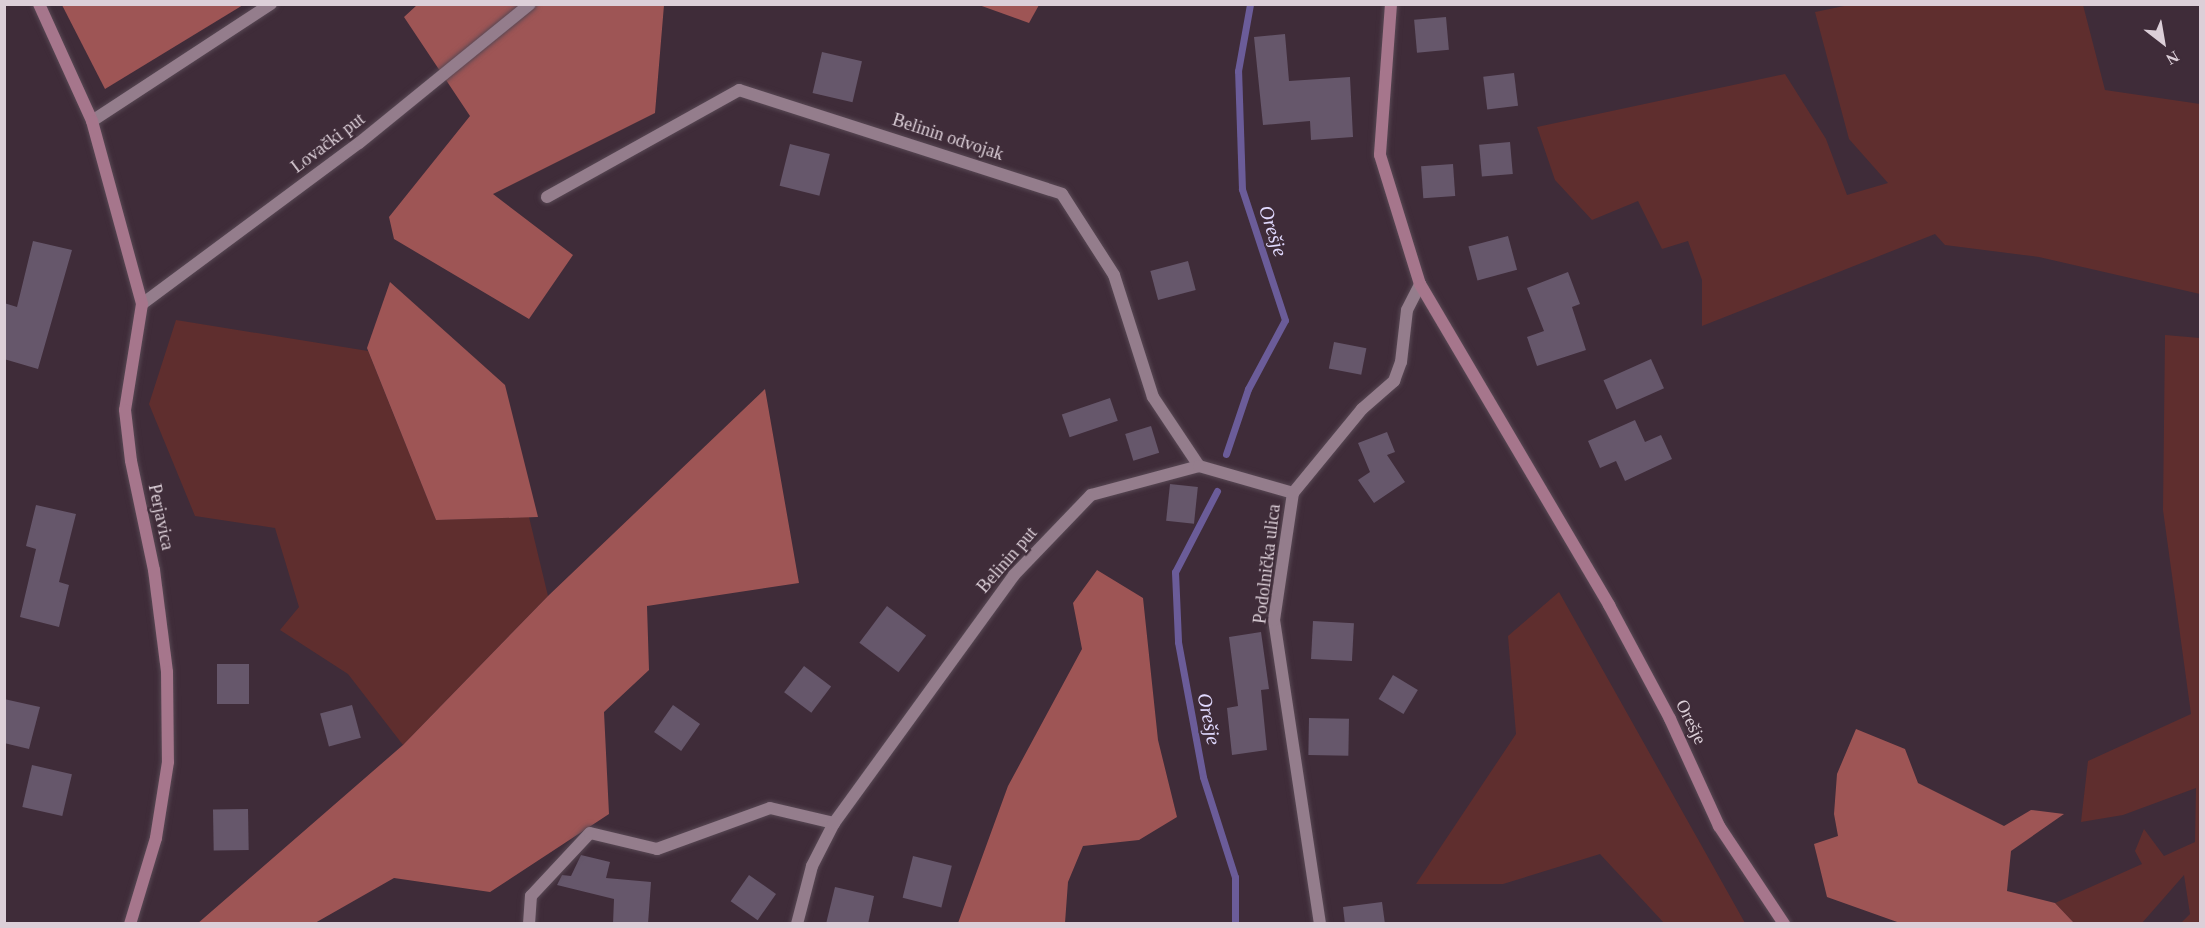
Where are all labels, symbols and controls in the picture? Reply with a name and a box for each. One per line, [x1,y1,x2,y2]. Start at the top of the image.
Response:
north arrow [2133,12,2193,72]
text: N [2163,48,2182,68]
street label: Lovački put [287,108,369,178]
street label: Belinin odvojak [890,109,1006,165]
water label: Orešje [1253,202,1293,260]
street label: Perjavica [143,482,179,552]
street label: Podolnička ulica [1249,503,1285,625]
street label: Belinin put [972,523,1042,597]
water label: Orešje [1192,691,1226,747]
street label: Orešje [1671,696,1711,748]

